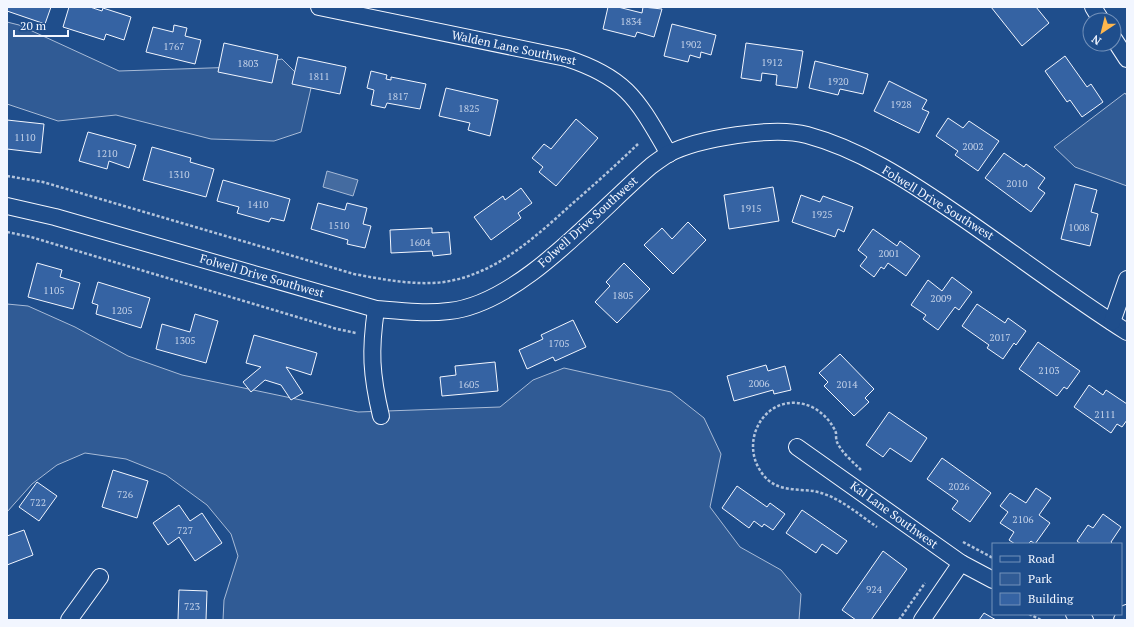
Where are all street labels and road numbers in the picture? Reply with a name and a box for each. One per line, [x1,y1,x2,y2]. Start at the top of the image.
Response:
street label: Walden Lane Southwest [450,27,578,68]
street label: Folwell Drive Southwest [880,162,997,243]
street label: Folwell Drive Southwest [535,173,641,270]
street label: Folwell Drive Southwest [198,251,327,301]
street label: Kal Lane Southwest [847,478,942,552]

